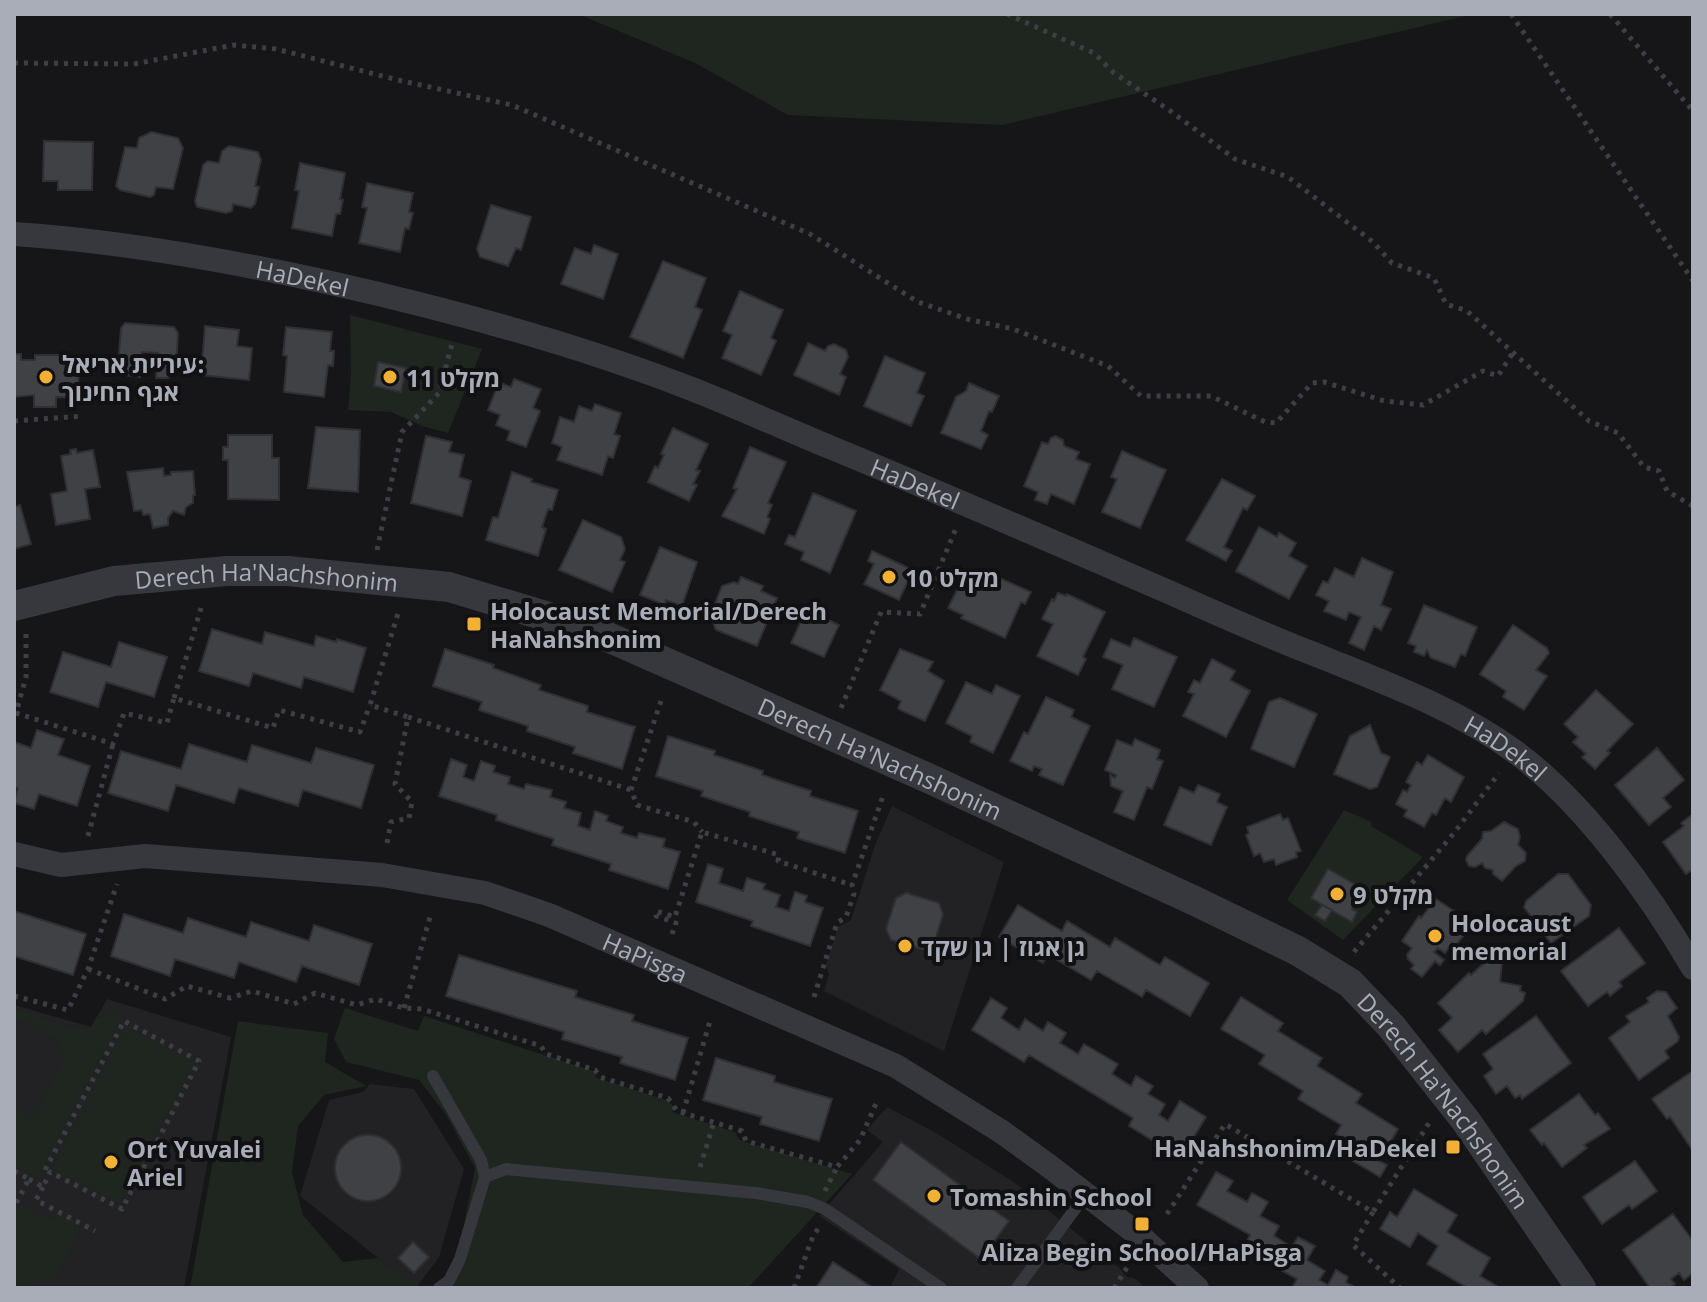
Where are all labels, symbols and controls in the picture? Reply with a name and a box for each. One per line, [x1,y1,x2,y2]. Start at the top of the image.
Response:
street label: HaDekel [253,251,352,303]
place label: עיריית אריאל: אגף החינוך [62,347,204,408]
place label: מקלט 11 [406,361,500,394]
marker: עיריית אריאל: אגף החינוך [37,368,55,386]
marker: מקלט 11 [381,368,399,386]
street label: HaDekel [866,449,965,516]
street label: Derech Ha'Nachshonim [133,555,400,598]
place label: מקלט 10 [905,561,999,594]
marker: מקלט 10 [880,568,898,586]
place label: Holocaust Memorial/Derech HaNahshonim [490,594,827,655]
marker: Holocaust Memorial/Derech HaNahshonim [465,615,483,633]
street label: Derech Ha'Nachshonim [753,689,1008,827]
street label: HaDekel [1459,707,1555,788]
place label: מקלט 9 [1353,878,1434,911]
marker: מקלט 9 [1328,885,1346,903]
place label: Holocaust memorial [1451,906,1571,967]
street label: HaPisga [598,924,693,990]
marker: Holocaust memorial [1426,927,1444,945]
place label: גן אגוז | גן שקד [921,930,1085,963]
marker: גן אגוז | גן שקד [896,937,914,955]
street label: Derech Ha'Nachshonim [1351,985,1538,1215]
place label: HaNahshonim/HaDekel [1154,1131,1437,1164]
place label: Ort Yuvalei Ariel [127,1132,261,1193]
marker: HaNahshonim/HaDekel [1444,1138,1462,1156]
marker: Ort Yuvalei Ariel [102,1153,120,1171]
place label: Tomashin School [950,1180,1152,1213]
marker: Tomashin School [925,1187,943,1205]
marker: Aliza Begin School/HaPisga [1133,1215,1151,1233]
place label: Aliza Begin School/HaPisga [982,1235,1302,1268]

